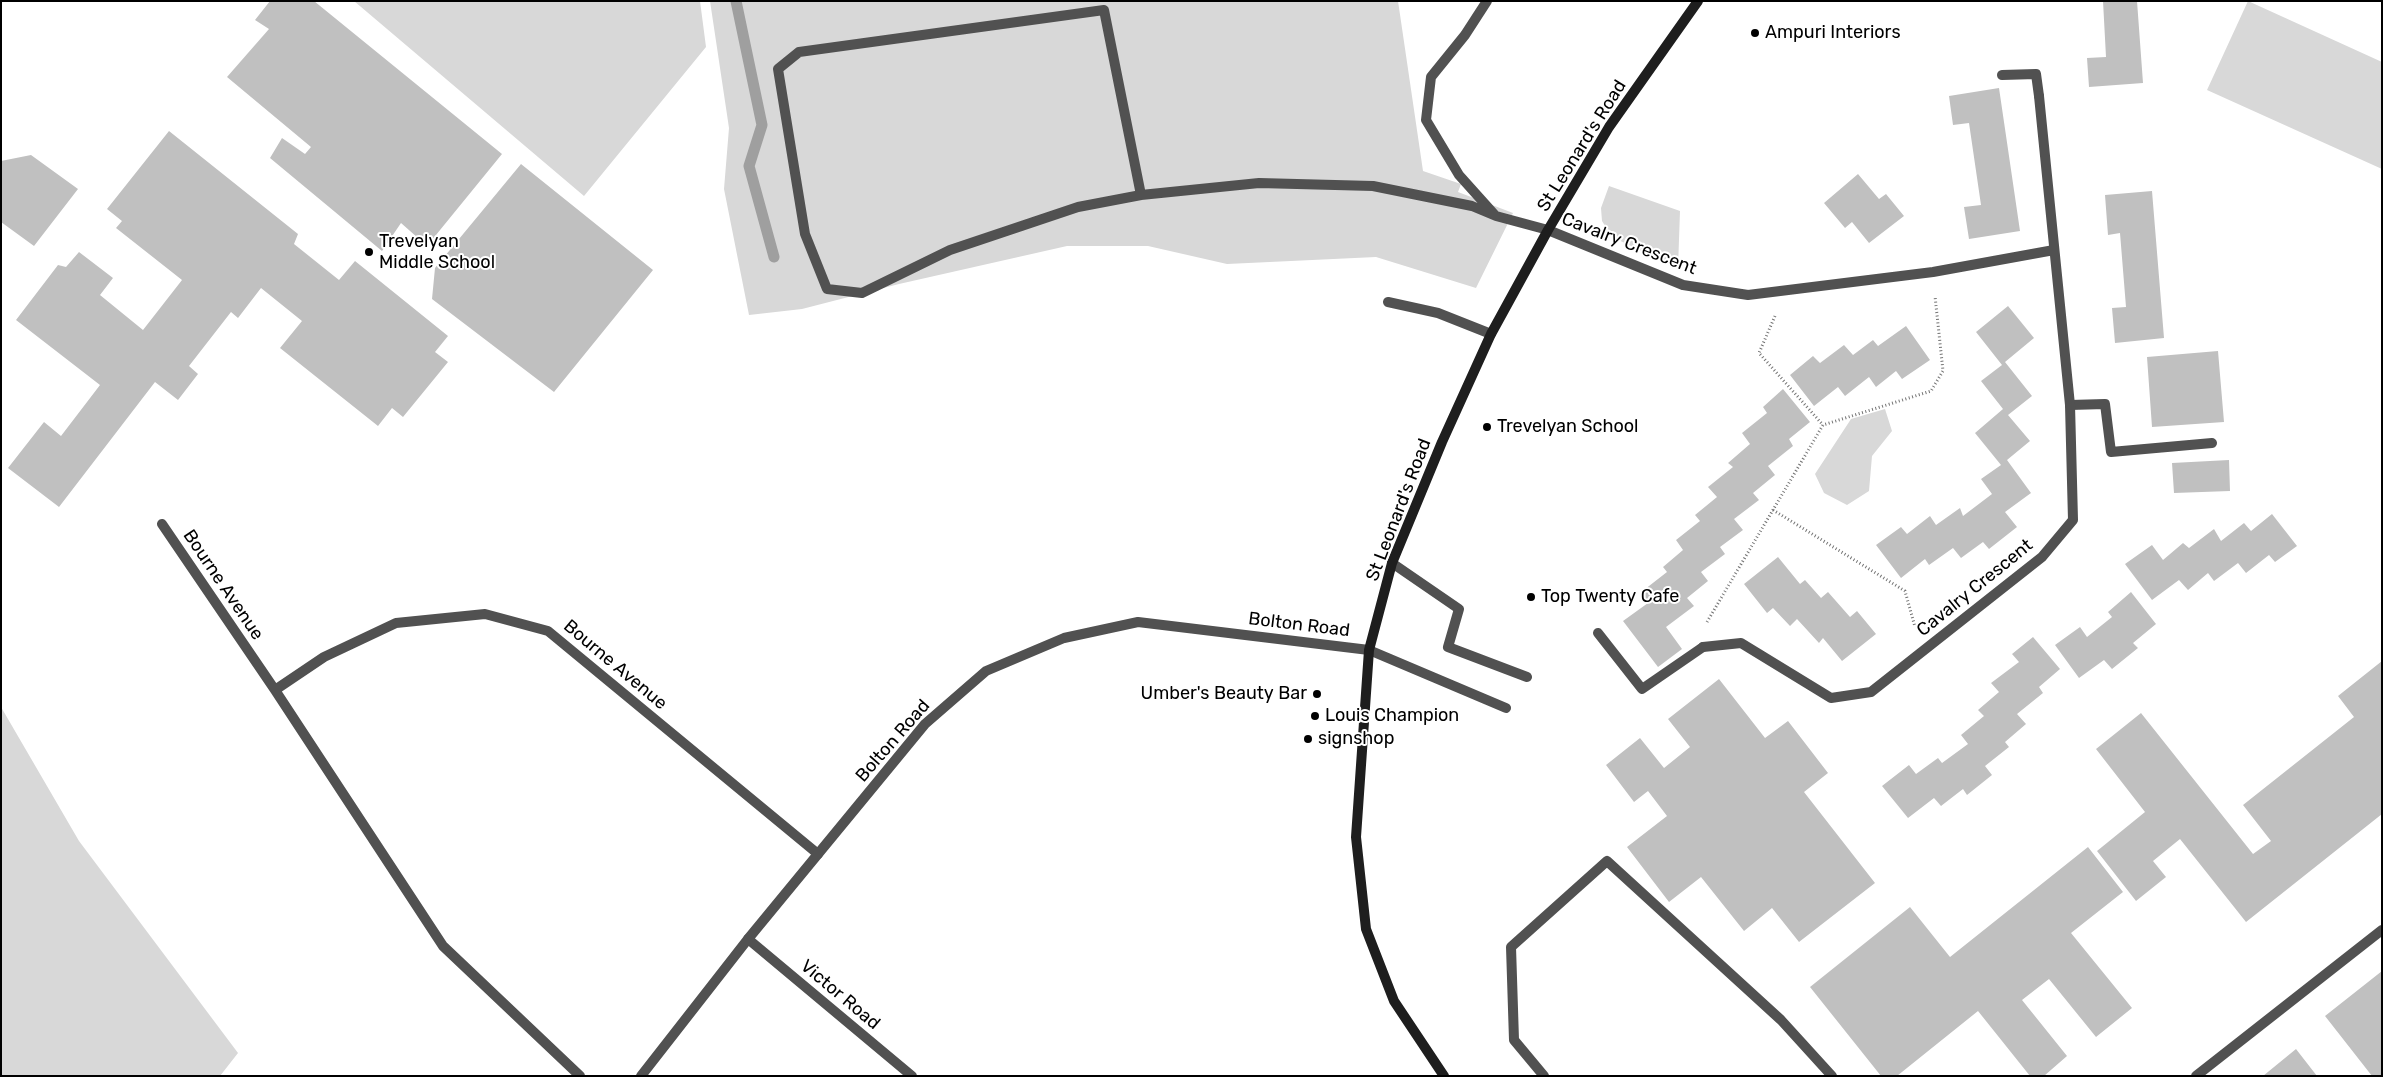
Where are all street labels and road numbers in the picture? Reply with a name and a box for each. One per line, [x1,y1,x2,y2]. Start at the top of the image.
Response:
street label: St Leonard's Road [1533,76,1631,216]
street label: Cavalry Crescent [1559,208,1699,280]
street label: St Leonard's Road [1362,436,1436,584]
street label: Bourne Avenue [178,526,268,644]
street label: Cavalry Crescent [1913,535,2037,641]
street label: Bolton Road [1247,608,1351,642]
street label: Bourne Avenue [559,615,671,715]
street label: Bolton Road [851,695,935,787]
street label: Victor Road [796,955,884,1035]

